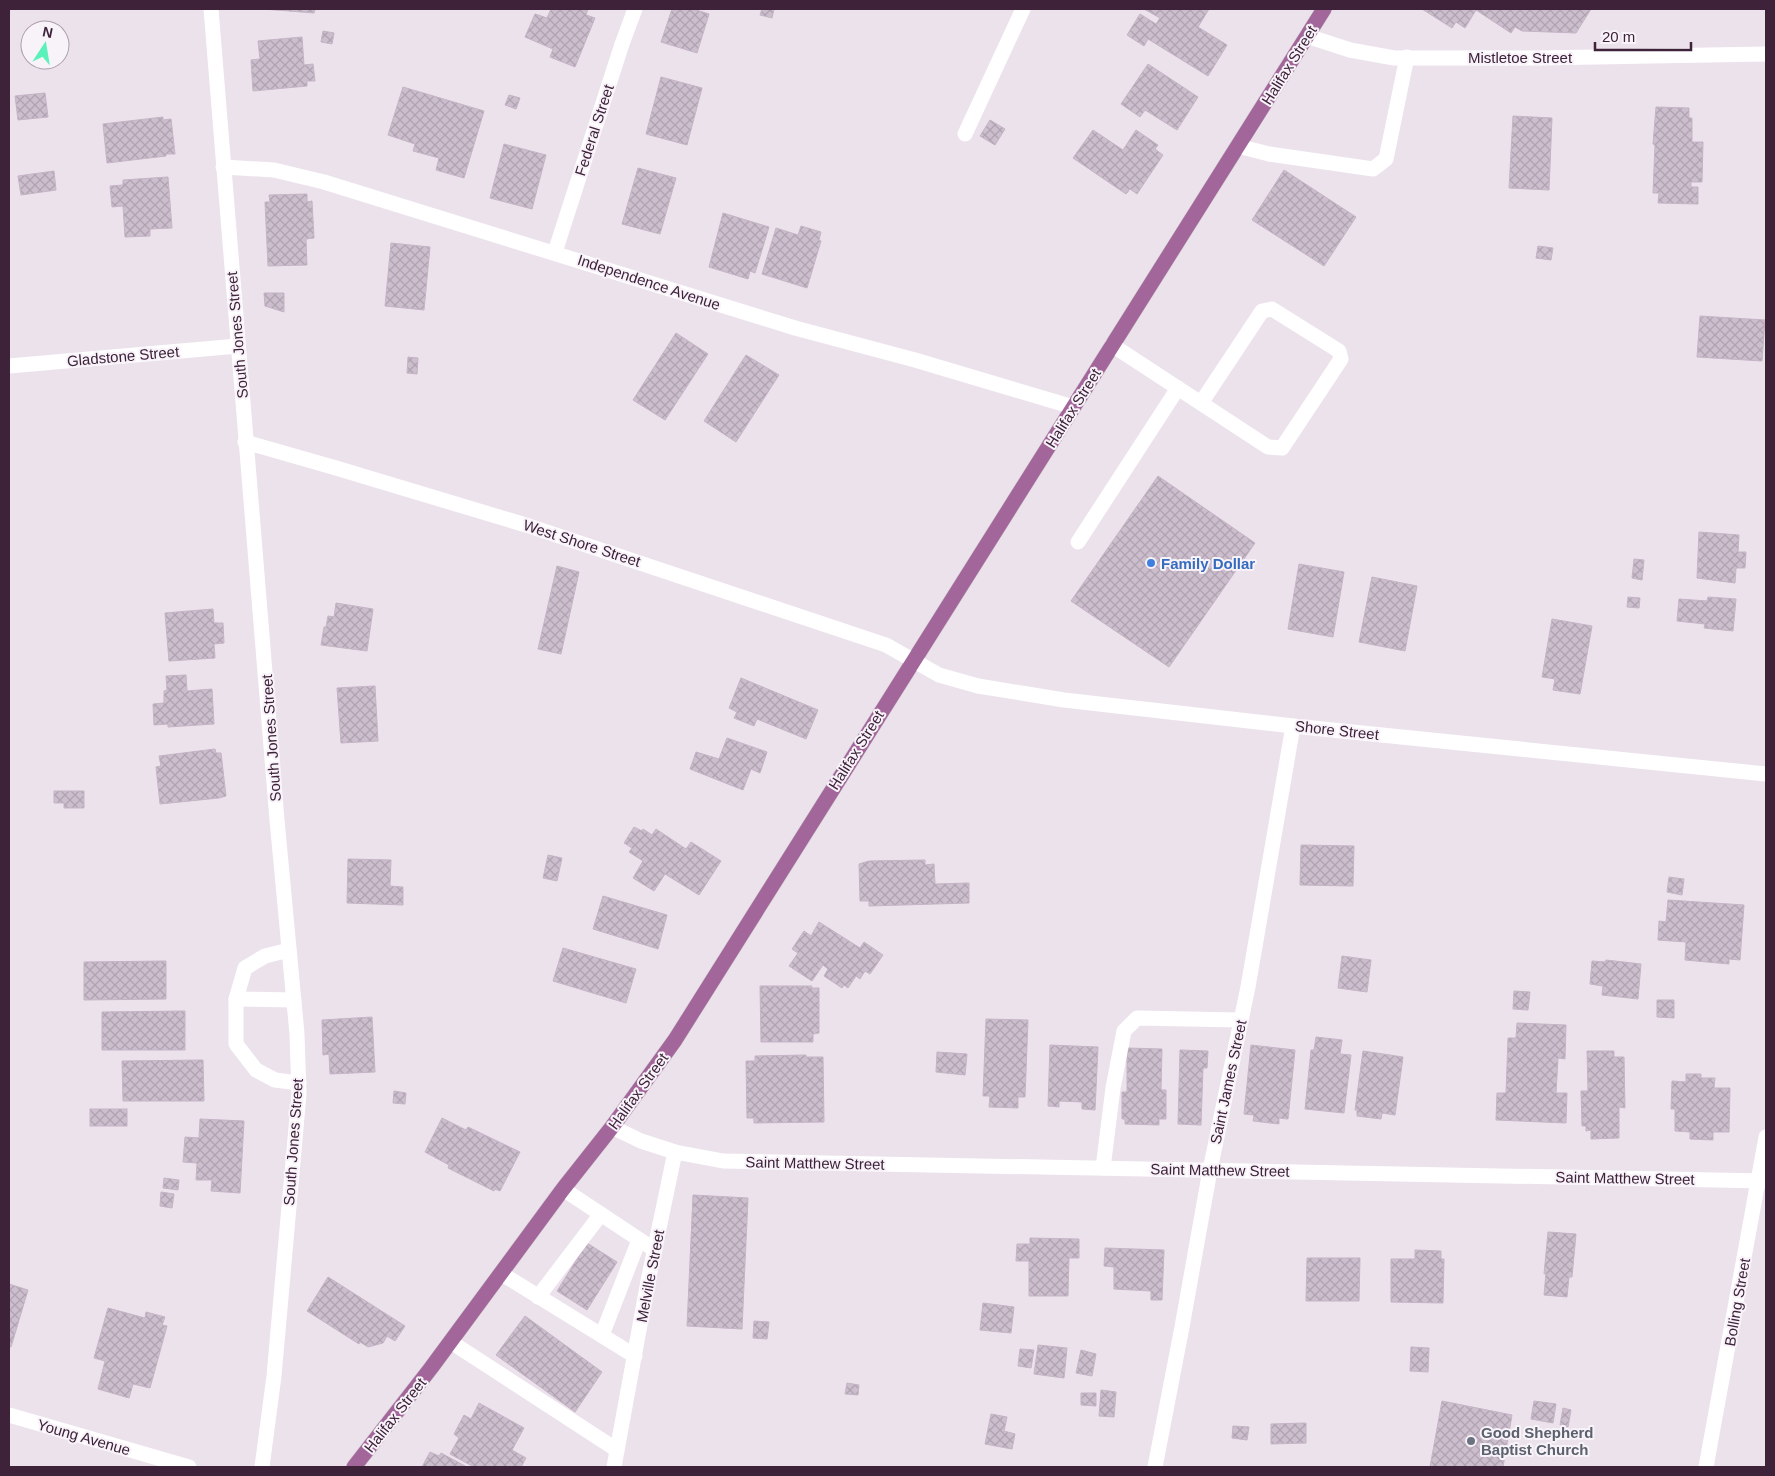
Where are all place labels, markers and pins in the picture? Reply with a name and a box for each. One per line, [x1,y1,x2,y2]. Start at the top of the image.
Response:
place label: Family Dollar [1161,555,1255,572]
marker: Family Dollar [1145,557,1157,569]
place label: Good Shepherd Baptist Church [1481,1424,1594,1458]
marker: Good Shepherd Baptist Church [1465,1435,1477,1447]

